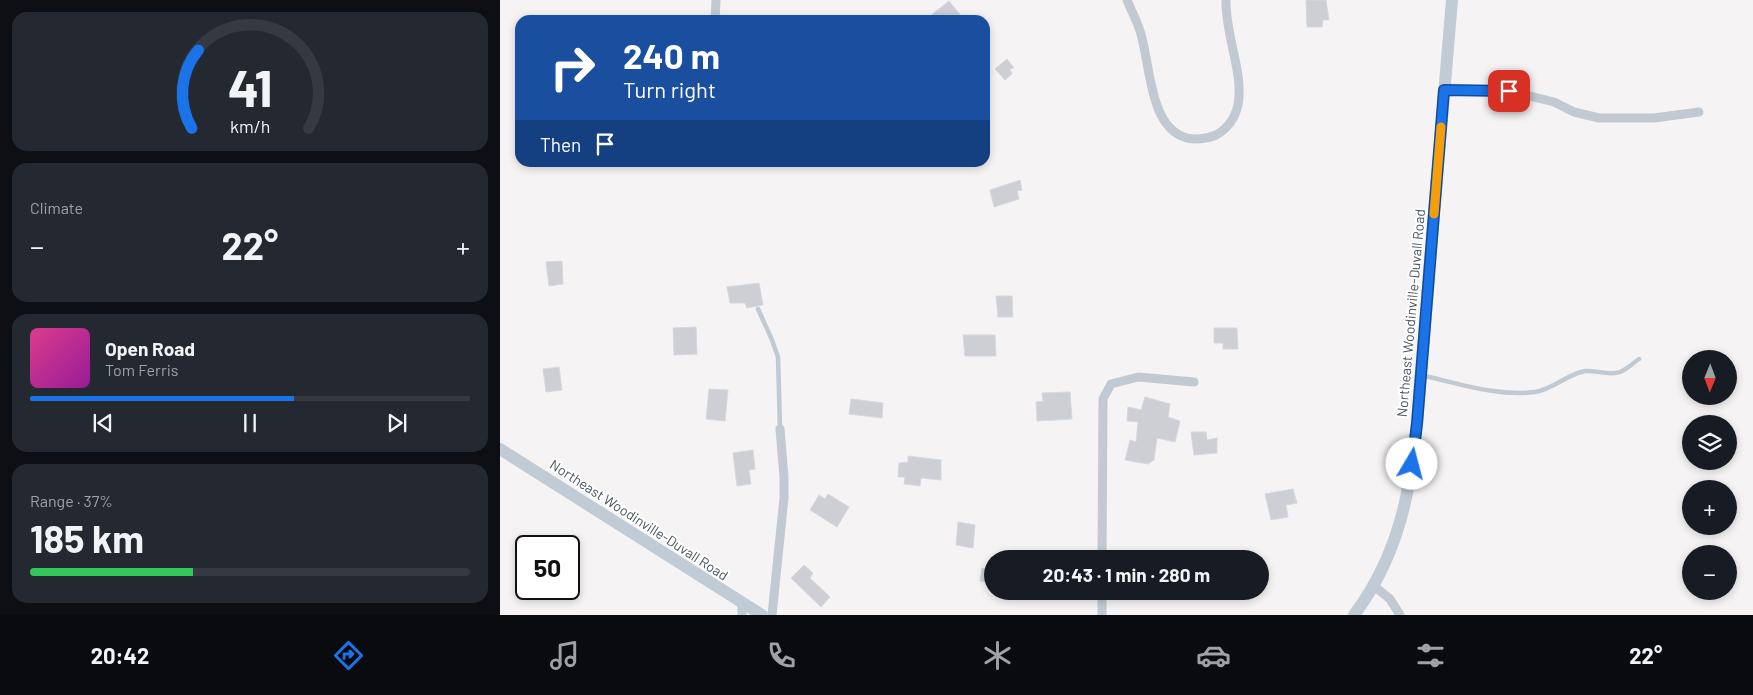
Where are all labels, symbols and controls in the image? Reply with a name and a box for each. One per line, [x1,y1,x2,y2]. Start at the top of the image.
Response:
text: 240 m [623,34,720,76]
icon: right [540,35,605,100]
text: 41 [228,55,272,117]
pin [1488,70,1530,112]
text: Turn right [623,76,716,102]
icon: arrive [1495,77,1523,105]
text: km/h [230,115,270,137]
icon: arrive [591,130,619,158]
text: Then [540,133,581,156]
text: Climate [30,198,83,217]
street label: Northeast Woodinville-Duvall Road [1393,208,1428,418]
text: 22° [222,222,278,268]
text: − [30,229,44,263]
text: + [456,229,470,263]
text: Open Road [105,337,195,360]
north arrow [1682,350,1738,405]
map controls [1682,350,1737,600]
text: Tom Ferris [105,360,179,379]
icon: previous [89,409,117,437]
icon: pause [236,409,264,437]
icon: next [383,409,411,437]
button: layers [1682,415,1737,470]
position arrow [1385,437,1437,489]
street label: Northeast Woodinville-Duvall Road [547,456,732,584]
button: + [1682,480,1737,535]
text: Range · 37% [30,491,113,510]
text: 185 km [30,515,144,561]
speed limit sign: 50 [515,535,580,600]
button: − [1682,545,1737,600]
text: 20:43 · 1 min · 280 m [1043,563,1210,586]
icon: directions [331,638,366,673]
icon: music [547,638,582,673]
icon: phone [764,638,799,673]
icon: climate [980,638,1015,673]
icon: car [1196,638,1231,673]
icon: filters [1413,638,1448,673]
text: 20:42 [91,642,149,668]
text: 22° [1629,642,1662,668]

